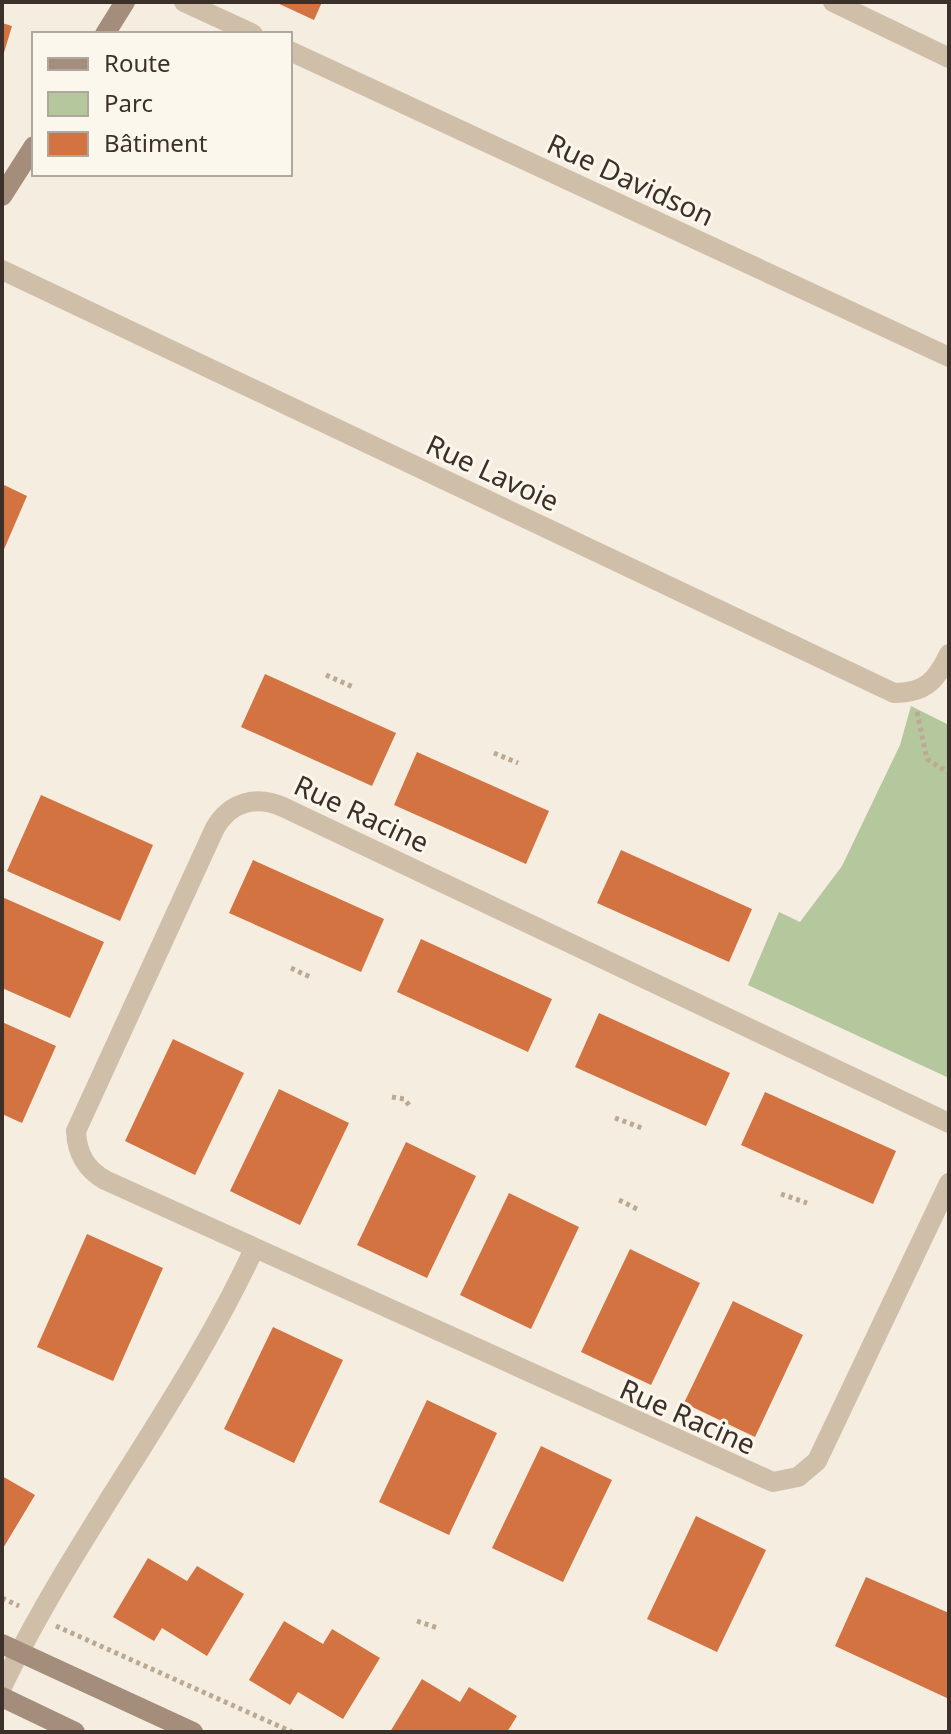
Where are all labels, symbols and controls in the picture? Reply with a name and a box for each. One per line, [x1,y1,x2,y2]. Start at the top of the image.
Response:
legend [32,32,292,176]
text: Route [104,46,170,79]
text: Parc [104,86,153,119]
street label: Rue Davidson [541,124,721,234]
text: Bâtiment [104,126,208,159]
street label: Rue Lavoie [420,425,566,519]
street label: Rue Racine [288,765,436,861]
street label: Rue Racine [614,1369,762,1463]

